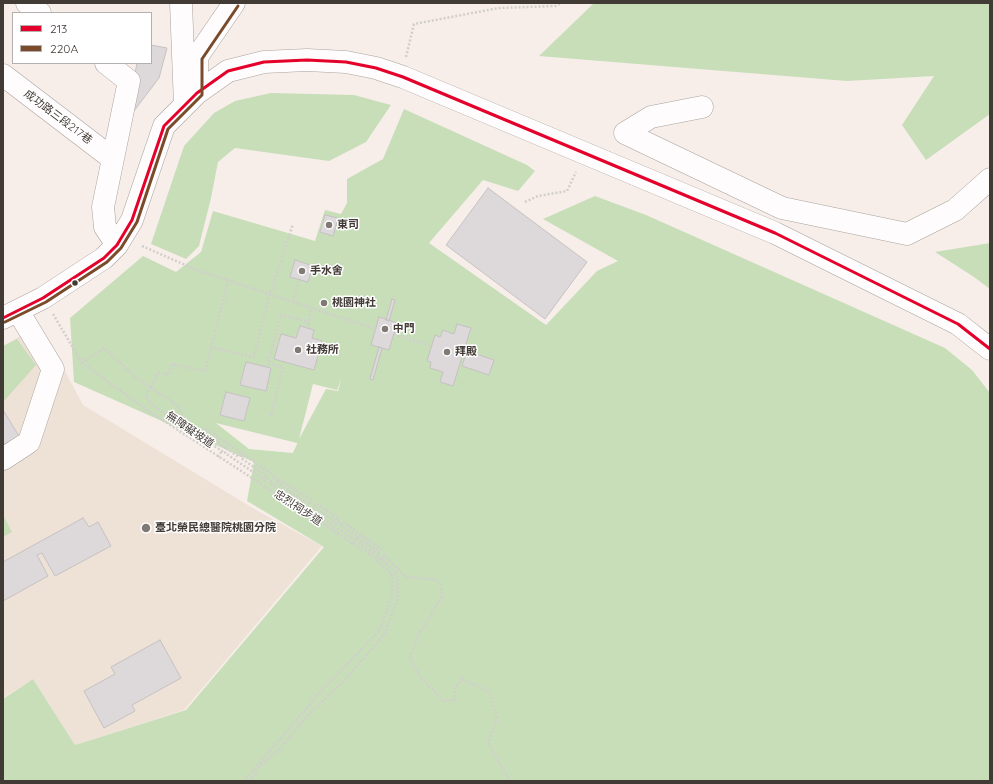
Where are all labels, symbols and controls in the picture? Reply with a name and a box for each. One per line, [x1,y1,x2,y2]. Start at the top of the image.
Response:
legend [12,12,152,64]
text: 213 [50,21,67,36]
text: 220A [50,41,78,56]
street label: 成功路三段217巷 [21,87,95,147]
place label: 東司 [337,218,359,232]
marker: 東司 [324,220,334,230]
place label: 手水舍 [310,264,343,278]
marker: 手水舍 [297,266,307,276]
unlabelled marker [70,278,80,288]
place label: 桃園神社 [332,296,376,310]
marker: 桃園神社 [319,298,329,308]
place label: 中門 [393,322,415,336]
marker: 中門 [380,324,390,334]
place label: 社務所 [306,343,339,357]
marker: 社務所 [293,345,303,355]
place label: 拜殿 [455,345,477,359]
marker: 拜殿 [442,347,452,357]
street label: 無障礙坡道 [164,409,216,451]
street label: 忠烈祠步道 [271,487,325,529]
place label: 臺北榮民總醫院桃園分院 [155,521,276,535]
marker: 臺北榮民總醫院桃園分院 [140,522,152,534]

